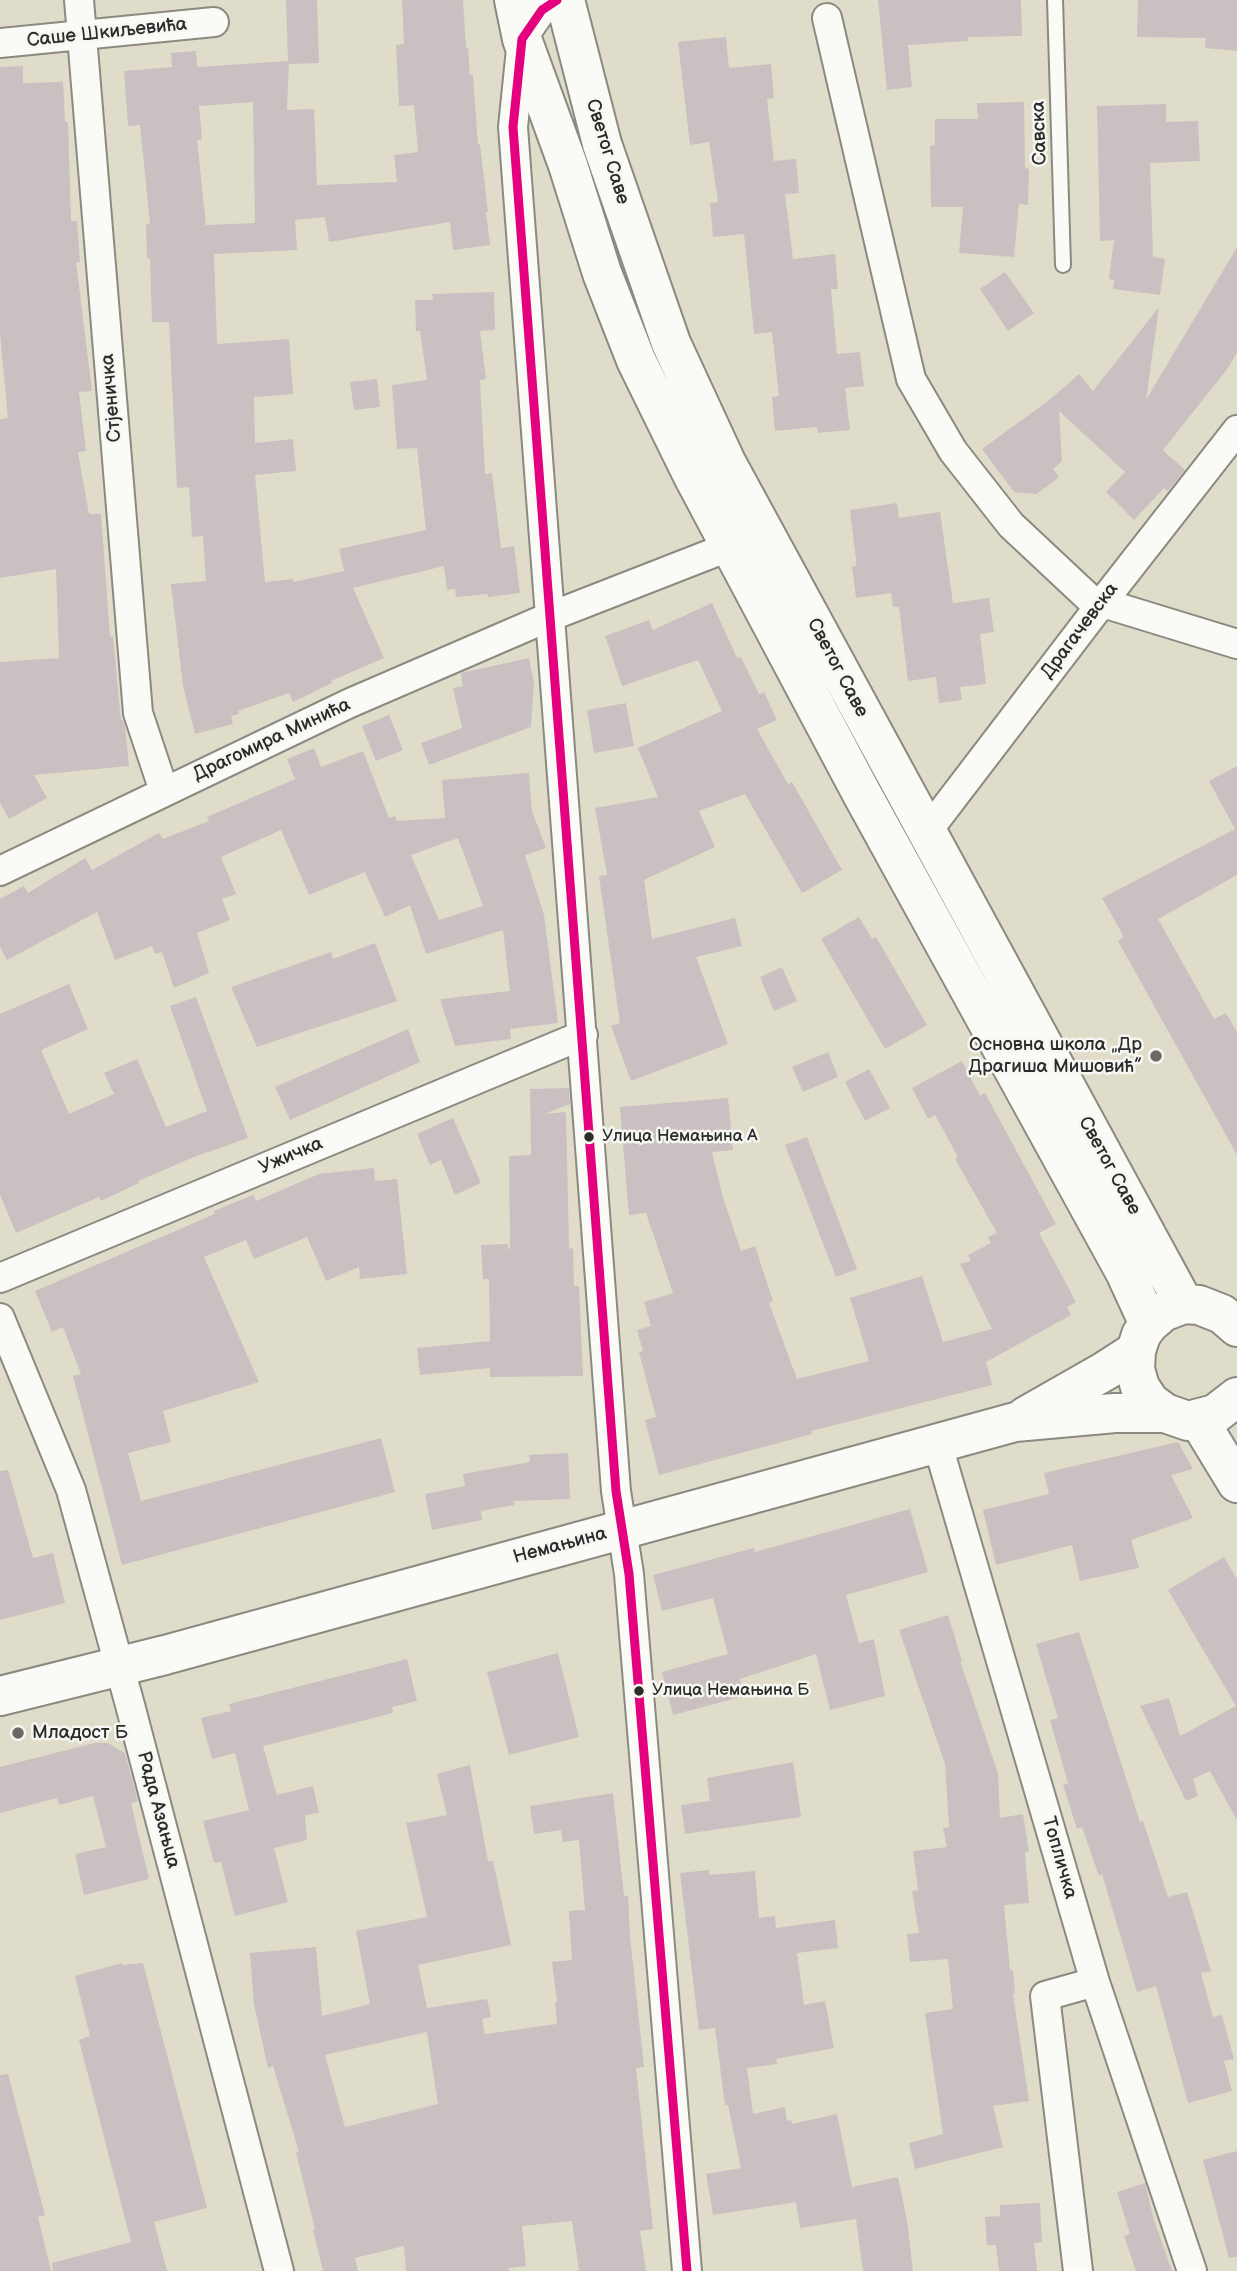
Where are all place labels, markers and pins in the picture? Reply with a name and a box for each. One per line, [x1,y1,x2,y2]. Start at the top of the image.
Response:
place label: Основна школа „Др Драгиша Мишовић” [968,1034,1142,1078]
marker: Основна школа „Др Драгиша Мишовић” [1148,1048,1164,1064]
place label: Улица Немањина А [602,1127,758,1147]
marker: Улица Немањина А [582,1130,596,1144]
place label: Улица Немањина Б [652,1681,809,1701]
marker: Улица Немањина Б [632,1684,646,1698]
place label: Младост Б [32,1722,128,1744]
marker: Младост Б [10,1725,26,1741]

